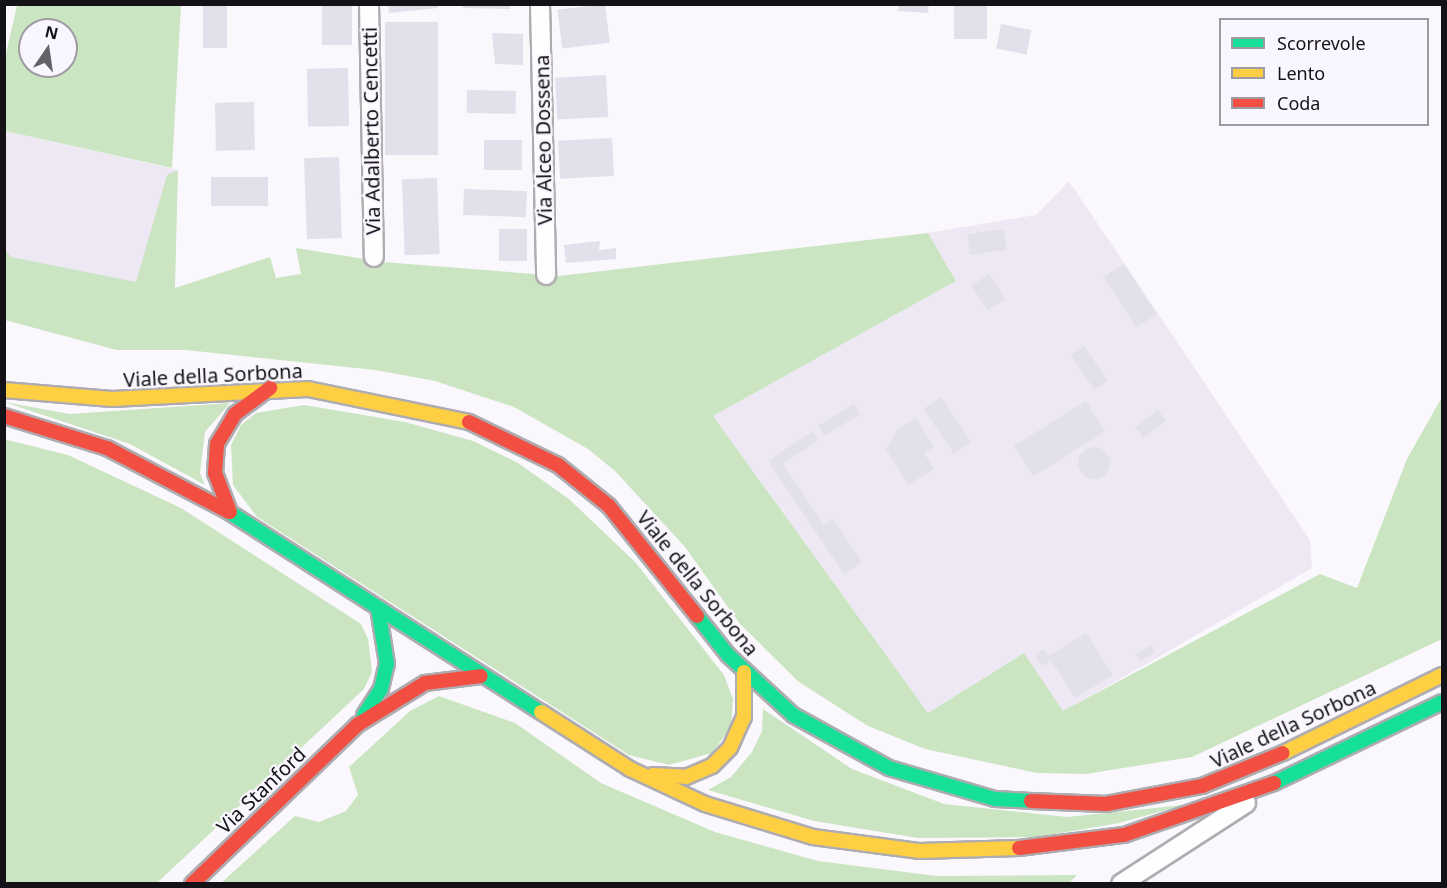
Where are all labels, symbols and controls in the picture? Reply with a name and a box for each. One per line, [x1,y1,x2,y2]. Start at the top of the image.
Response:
north arrow [18,18,78,78]
legend [1219,18,1429,126]
text: N [43,20,60,45]
street label: Via Adalberto Cencetti [357,27,385,235]
text: Scorrevole [1277,31,1366,55]
street label: Via Alceo Dossena [530,55,556,225]
text: Lento [1277,61,1325,85]
text: Coda [1277,91,1320,115]
street label: Viale della Sorbona [123,358,303,392]
street label: Viale della Sorbona [632,506,764,660]
street label: Viale della Sorbona [1207,675,1379,773]
street label: Via Stanford [211,742,311,838]

